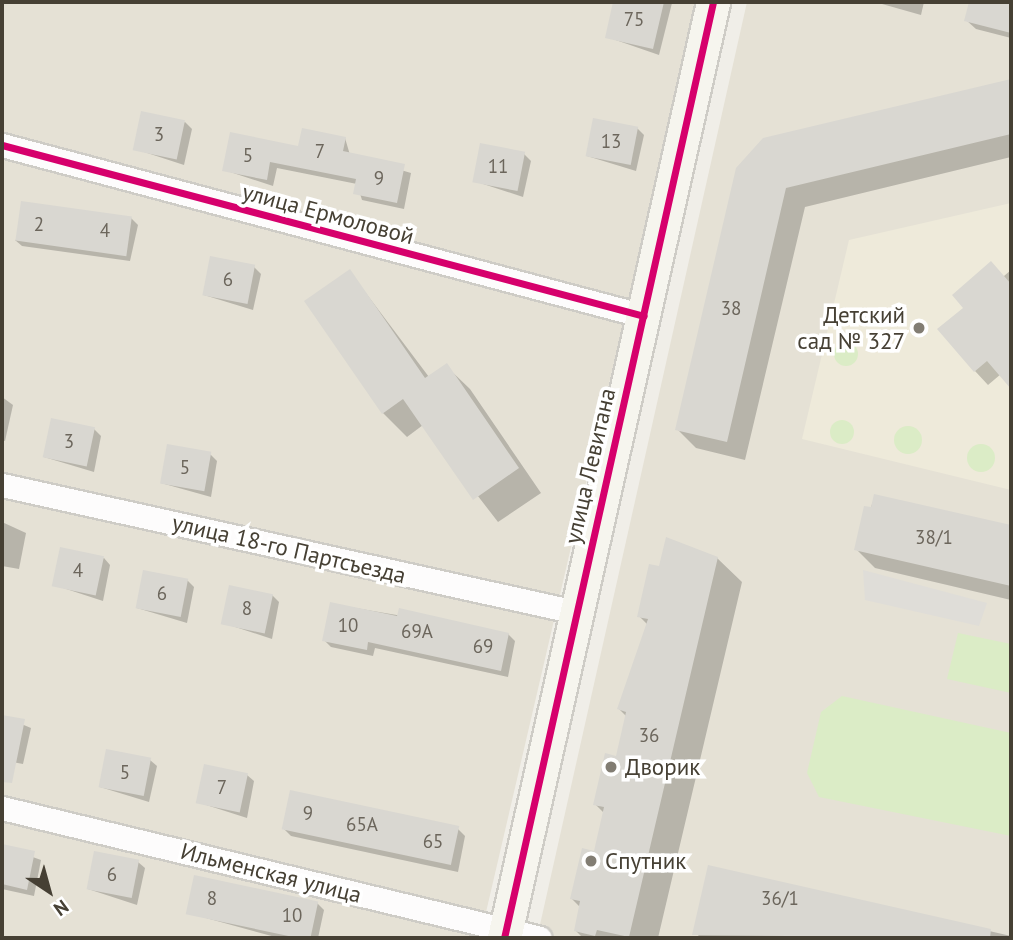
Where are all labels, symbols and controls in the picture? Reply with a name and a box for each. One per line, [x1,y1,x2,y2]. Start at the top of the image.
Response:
house number: 75 [624,9,644,31]
house number: 3 [154,124,164,146]
house number: 13 [601,131,621,153]
house number: 7 [315,141,325,163]
house number: 5 [243,145,253,167]
house number: 11 [488,156,508,178]
house number: 9 [374,168,384,190]
street label: улица Ермоловой [239,178,417,250]
house number: 2 [34,214,44,236]
house number: 4 [100,220,110,242]
house number: 6 [223,269,233,291]
house number: 38 [721,298,741,320]
place label: Детский сад № 327 [797,301,905,355]
marker: Детский сад № 327 [911,320,927,336]
street label: улица Левитана [559,385,621,547]
house number: 3 [64,431,74,453]
house number: 5 [180,457,190,479]
street label: улица 18-го Партсъезда [170,509,408,589]
house number: 38/1 [915,527,953,549]
house number: 4 [73,560,83,582]
house number: 6 [157,583,167,605]
house number: 8 [242,598,252,620]
house number: 10 [338,615,358,637]
house number: 69А [401,621,433,643]
house number: 69 [473,636,493,658]
house number: 36 [639,725,659,747]
place label: Дворик [625,753,700,781]
marker: Дворик [603,759,619,775]
house number: 5 [120,762,130,784]
house number: 7 [217,777,227,799]
house number: 9 [303,803,313,825]
house number: 65А [346,814,378,836]
house number: 65 [423,831,443,853]
street label: Ильменская улица [178,837,364,909]
place label: Спутник [605,847,686,875]
marker: Спутник [583,853,599,869]
north arrow [14,856,84,926]
house number: 6 [107,864,117,886]
house number: 8 [207,888,217,910]
house number: 36/1 [761,888,799,910]
text: N [49,895,73,921]
house number: 10 [282,905,302,927]

